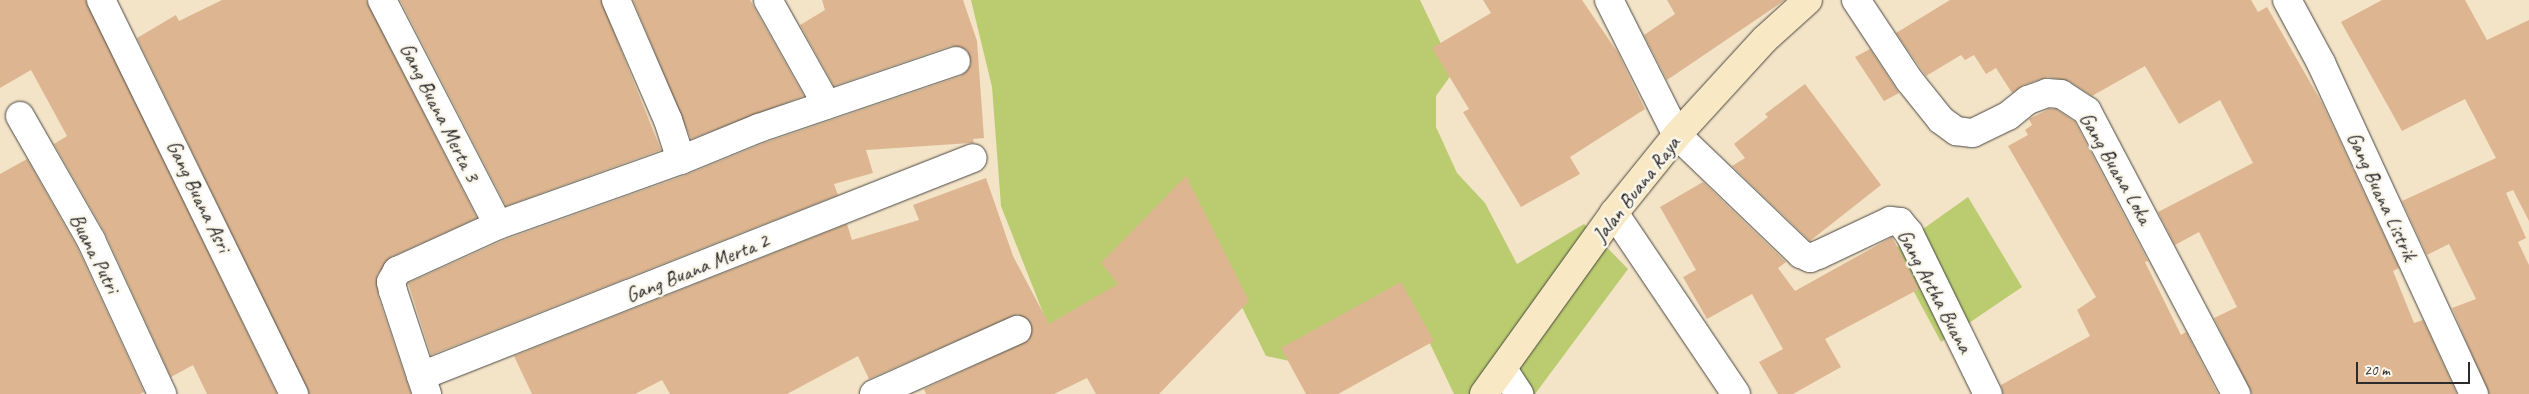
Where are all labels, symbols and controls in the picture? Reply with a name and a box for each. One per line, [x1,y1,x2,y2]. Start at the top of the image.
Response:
street label: Gang Buana Merta 3 [394,39,486,185]
street label: Gang Buana Loka [2074,108,2158,228]
street label: Gang Buana Listrik [2341,128,2423,264]
street label: Jalan Buana Raya [1587,131,1685,247]
street label: Gang Buana Asri [161,136,237,256]
street label: Buana Putri [64,209,126,297]
street label: Gang Artha Buana [1892,225,1978,357]
street label: Gang Buana Merta 2 [622,228,772,308]
scale bar [2359,352,2473,384]
text: 20 m [2364,361,2390,380]

